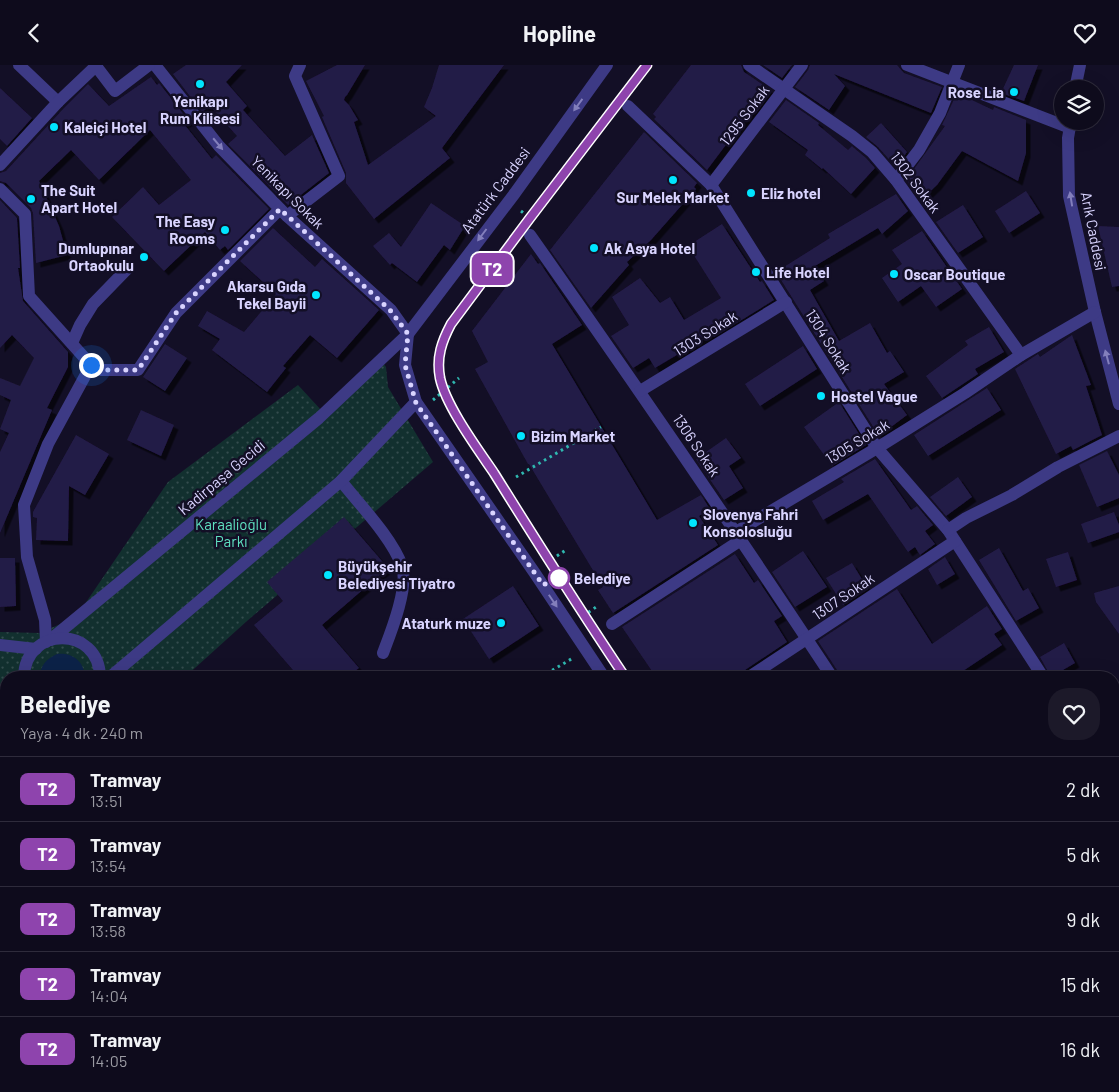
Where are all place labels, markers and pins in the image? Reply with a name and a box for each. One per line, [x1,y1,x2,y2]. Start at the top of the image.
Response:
marker: Yenikapı Rum Kilisesi [194,78,206,90]
place label: Rose Lia [948,83,1004,101]
marker: Rose Lia [1008,86,1020,98]
place label: Yenikapı Rum Kilisesi [160,92,240,127]
place label: Kaleiçi Hotel [64,118,146,136]
marker: Kaleiçi Hotel [48,121,60,133]
marker: Sur Melek Market [667,174,679,186]
place label: The Suit Apart Hotel [41,181,117,216]
place label: Eliz hotel [761,184,821,202]
marker: Eliz hotel [745,187,757,199]
place label: Sur Melek Market [616,188,730,206]
marker: The Suit Apart Hotel [25,193,37,205]
place label: The Easy Rooms [156,212,215,247]
marker: The Easy Rooms [219,224,231,236]
place label: Dumlupınar Ortaokulu [58,239,134,274]
place label: Ak Asya Hotel [604,239,695,257]
marker: Ak Asya Hotel [588,242,600,254]
marker: Dumlupınar Ortaokulu [138,251,150,263]
place label: Life Hotel [766,263,830,281]
place label: Oscar Boutique [904,265,1006,283]
marker: Life Hotel [750,266,762,278]
marker: Oscar Boutique [888,268,900,280]
place label: Akarsu Gıda Tekel Bayii [227,277,306,312]
marker: Akarsu Gıda Tekel Bayii [310,289,322,301]
place label: Hostel Vague [831,387,918,405]
marker: Hostel Vague [815,390,827,402]
place label: Bizim Market [531,427,616,445]
marker: Bizim Market [515,430,527,442]
place label: Slovenya Fahri Konsolosluğu [703,505,798,540]
marker: Slovenya Fahri Konsolosluğu [687,517,699,529]
place label: Büyükşehir Belediyesi Tiyatro [338,557,455,592]
marker: Belediye [548,567,570,589]
marker: Büyükşehir Belediyesi Tiyatro [322,569,334,581]
place label: Belediye [574,569,631,587]
place label: Ataturk muze [402,614,491,632]
marker: Ataturk muze [495,617,507,629]

